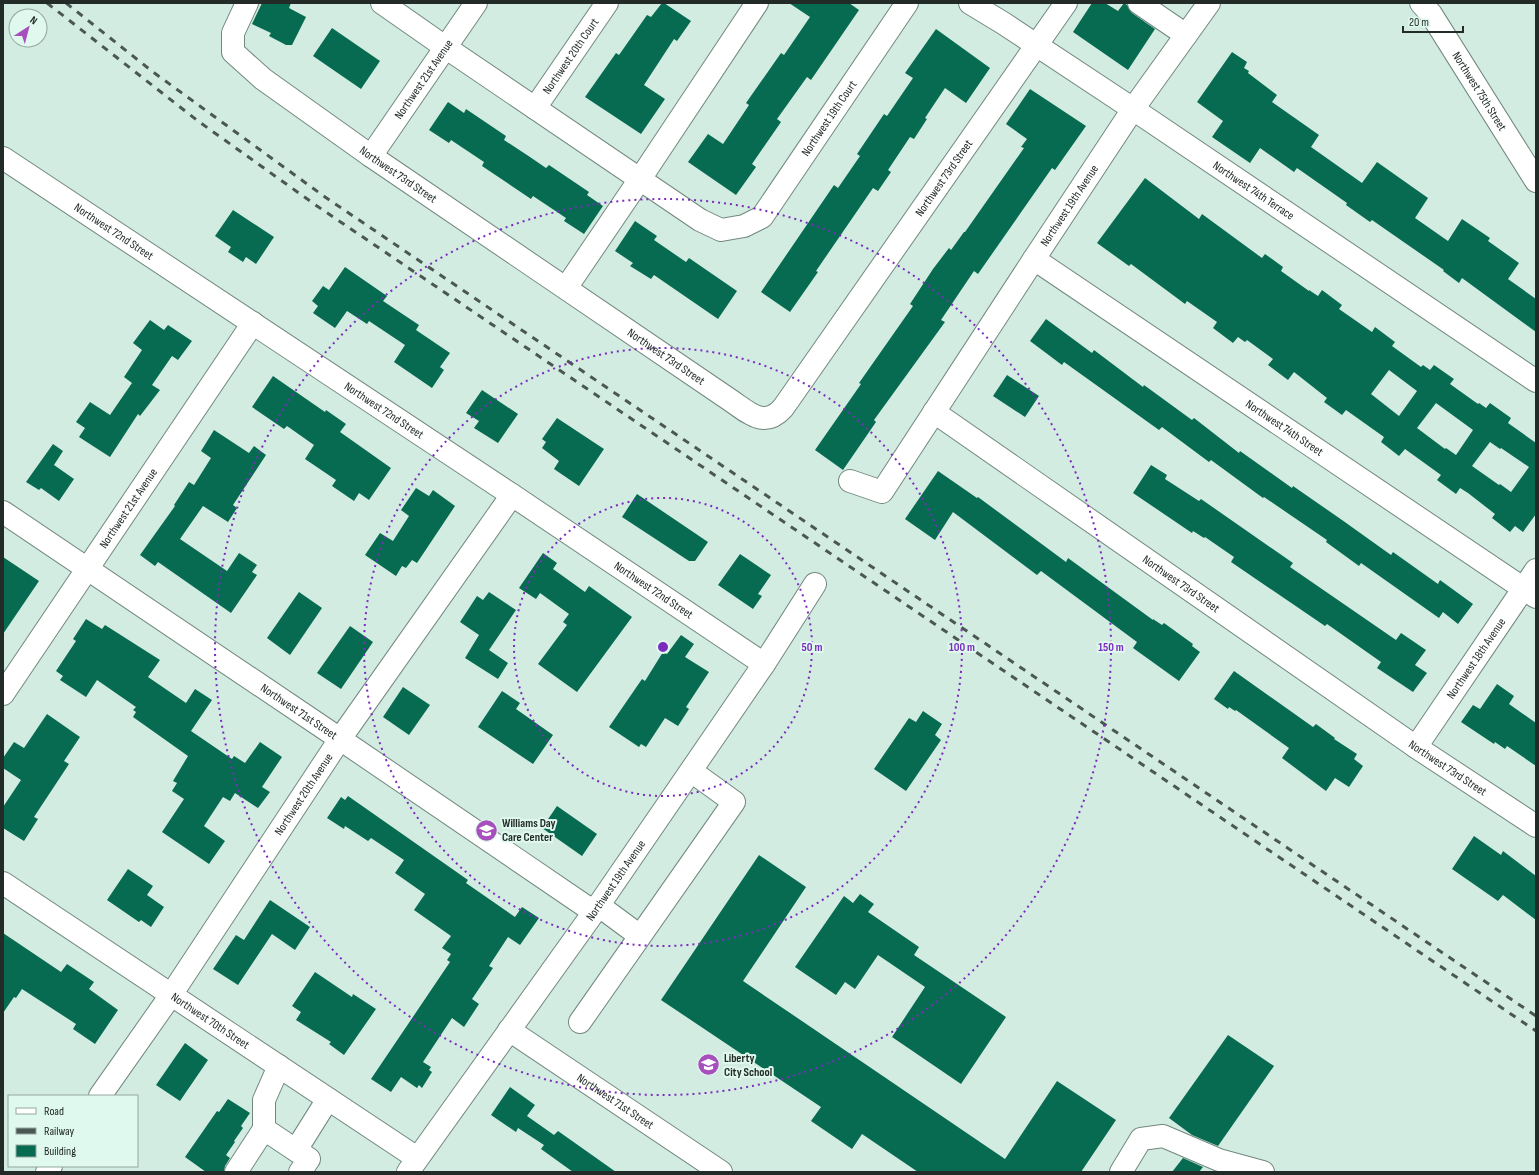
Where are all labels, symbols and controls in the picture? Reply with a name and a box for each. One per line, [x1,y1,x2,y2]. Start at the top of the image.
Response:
north arrow [8,8,48,48]
scale bar [1403,8,1463,34]
text: N [27,13,40,27]
street label: Northwest 20th Court [539,15,602,97]
text: 20 m [1409,15,1429,30]
street label: Northwest 21st Avenue [391,36,456,122]
street label: Northwest 75th Street [1449,49,1510,134]
street label: Northwest 19th Court [798,77,860,159]
street label: Northwest 73rd Street [912,136,976,219]
street label: Northwest 73rd Street [357,143,440,206]
street label: Northwest 74th Terrace [1210,158,1297,223]
street label: Northwest 19th Avenue [1037,162,1102,249]
street label: Northwest 72nd Street [71,200,157,263]
street label: Northwest 73rd Street [625,325,708,388]
street label: Northwest 72nd Street [342,379,427,442]
street label: Northwest 74th Street [1243,396,1326,459]
street label: Northwest 21st Avenue [96,465,161,551]
street label: Northwest 73rd Street [1140,552,1223,616]
street label: Northwest 72nd Street [611,558,696,622]
street label: Northwest 18th Avenue [1443,615,1509,702]
centre of rings [656,640,670,654]
text: 50 m [802,640,822,655]
text: 100 m [949,640,975,655]
text: 150 m [1098,640,1124,655]
street label: Northwest 71st Street [258,680,341,743]
street label: Northwest 73rd Street [1406,737,1490,799]
street label: Northwest 20th Avenue [271,750,336,838]
place label: Williams Day Care Center [502,816,556,845]
school or university icon: Williams Day Care Center [473,817,499,843]
street label: Northwest 19th Avenue [583,837,649,924]
street label: Northwest 70th Street [168,989,253,1052]
place label: Liberty City School [724,1051,772,1080]
school or university icon: Liberty City School [695,1052,721,1078]
street label: Northwest 71st Street [574,1070,657,1132]
legend [8,1095,138,1167]
text: Road [44,1104,64,1119]
text: Railway [44,1124,75,1139]
text: Building [44,1144,76,1159]

